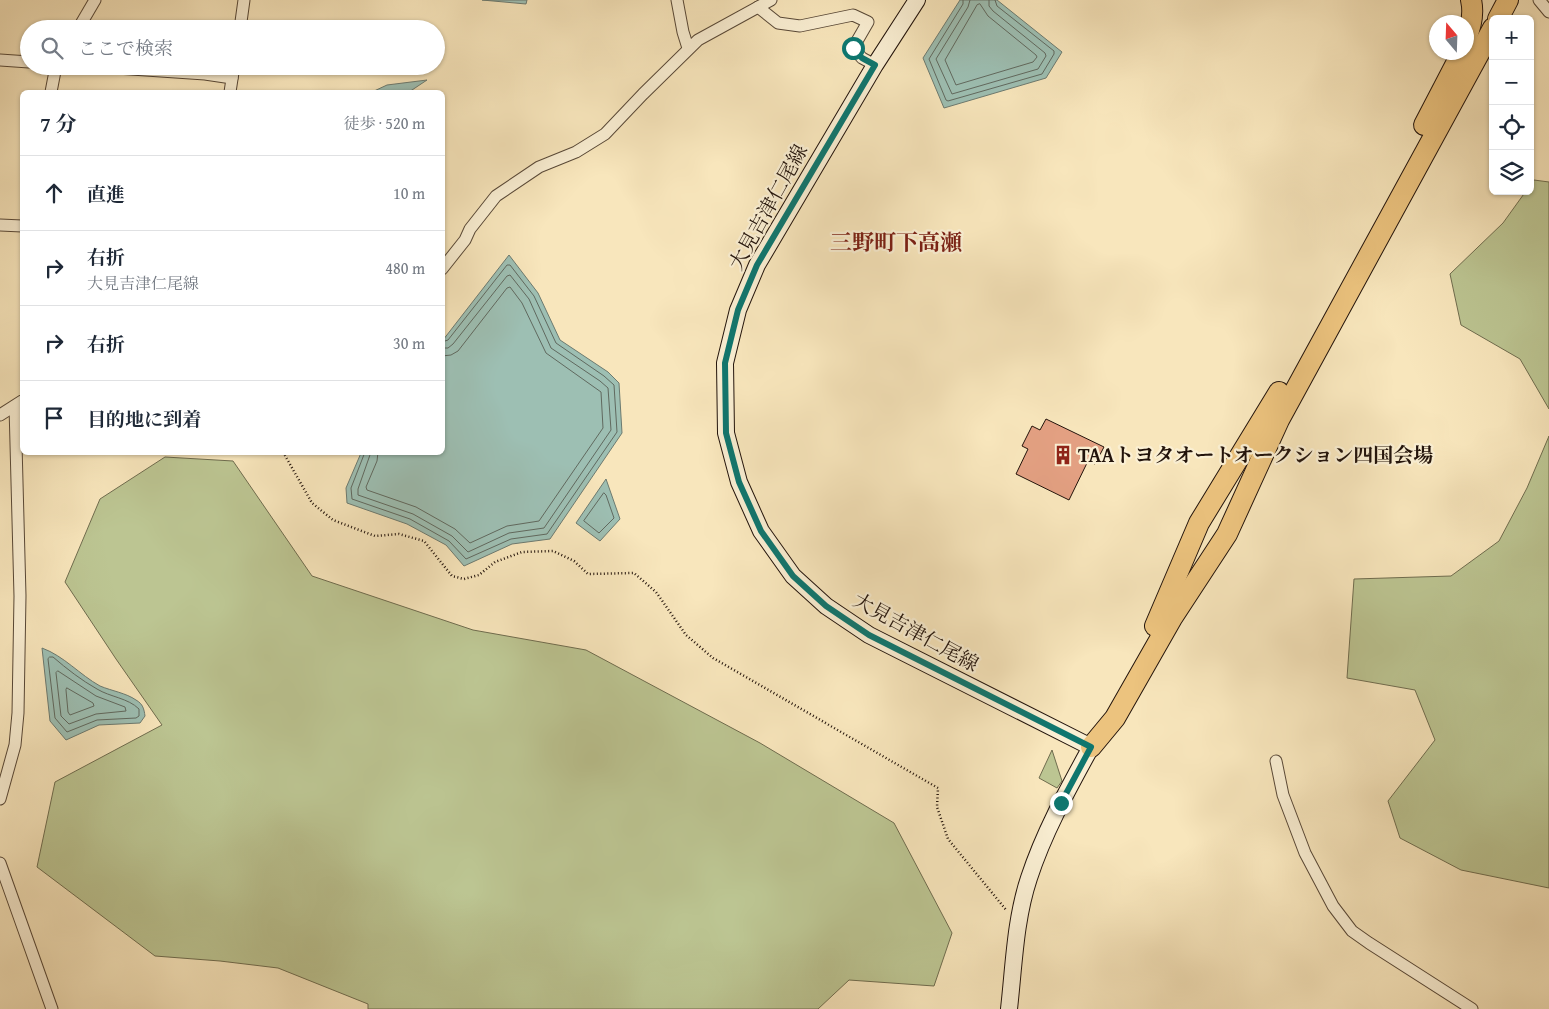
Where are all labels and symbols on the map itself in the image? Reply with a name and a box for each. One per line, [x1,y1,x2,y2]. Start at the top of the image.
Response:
north arrow [1429,15,1474,60]
route start [842,37,865,60]
street label: 大見吉津仁尾線 [721,139,814,275]
district label: 三野町下高瀬 [830,226,962,258]
place label: TAAトヨタオートオークション四国会場 [1078,440,1433,469]
building icon: TAAトヨタオートオークション四国会場 [1052,444,1074,466]
street label: 大見吉津仁尾線 [848,585,984,678]
route end [1050,792,1073,815]

